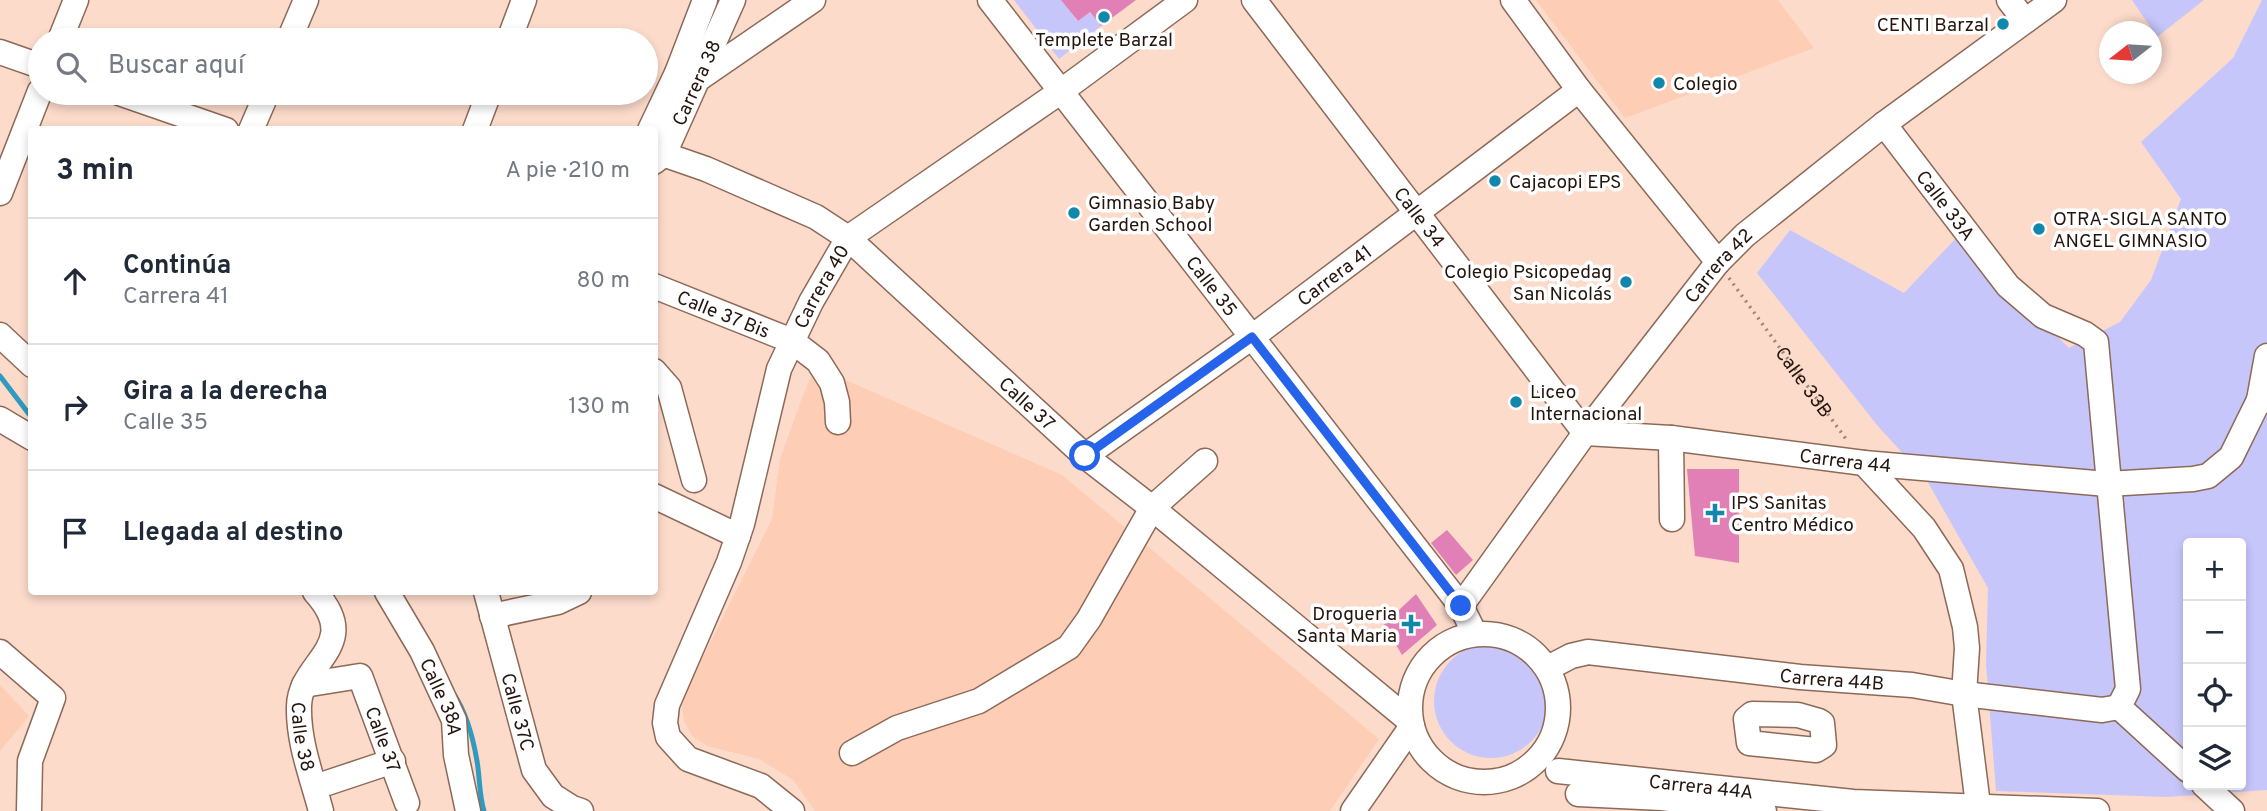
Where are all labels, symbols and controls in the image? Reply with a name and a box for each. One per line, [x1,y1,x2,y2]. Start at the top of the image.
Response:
marker: Templete Barzal [1096,9,1112,25]
place label: CENTI Barzal [1877,14,1989,38]
marker: CENTI Barzal [1995,16,2011,32]
north arrow [2099,21,2162,84]
search box [28,28,658,105]
place label: Templete Barzal [1035,29,1173,53]
street label: Carrera 38 [668,37,728,130]
icon: search [52,48,90,86]
text: Buscar aquí [108,50,245,83]
place label: Colegio [1673,73,1738,97]
marker: Colegio [1651,75,1667,91]
text: 3 min [56,153,134,190]
text: A pie · 210 m [506,157,630,186]
street label: Calle 33A [1910,166,1979,246]
place label: Cajacopi EPS [1509,171,1621,195]
marker: Cajacopi EPS [1487,173,1503,189]
street label: Calle 34 [1387,183,1449,253]
place label: Gimnasio Baby Garden School [1088,192,1215,238]
marker: Gimnasio Baby Garden School [1066,205,1082,221]
place label: OTRA-SIGLA SANTO ANGEL GIMNASIO [2053,208,2227,254]
marker: OTRA-SIGLA SANTO ANGEL GIMNASIO [2031,221,2047,237]
street label: Carrera 42 [1680,224,1759,309]
street label: Carrera 40 [790,241,856,333]
street label: Carrera 41 [1293,241,1378,313]
text: Continúa [123,250,231,283]
street label: Calle 35 [1180,252,1242,322]
place label: Colegio Psicopedag San Nicolás [1444,261,1612,307]
icon: ahead [56,262,94,300]
text: 80 m [577,267,630,296]
marker: Colegio Psicopedag San Nicolás [1618,274,1634,290]
text: Carrera 41 [123,283,229,312]
street label: Calle 37 Bis [673,286,773,345]
street label: Calle 33B [1769,342,1837,423]
street label: Calle 37 [993,373,1059,436]
text: Gira a la derecha [123,376,328,409]
place label: Liceo Internacional [1530,381,1642,427]
icon: right [56,388,94,426]
text: 130 m [568,393,630,422]
marker: Liceo Internacional [1508,394,1524,410]
text: Calle 35 [123,409,208,438]
route start [1069,440,1100,471]
street label: Carrera 44 [1798,445,1892,479]
place label: IPS Sanitas Centro Médico [1731,492,1854,538]
marker: IPS Sanitas Centro Médico [1705,503,1725,523]
icon: arrive [56,514,94,552]
text: Llegada al destino [123,517,343,550]
map controls [2183,538,2246,790]
button: + [2183,538,2246,601]
route end [1445,590,1476,621]
button: − [2183,601,2246,664]
place label: Drogueria Santa Maria [1296,603,1397,649]
marker: Drogueria Santa Maria [1403,616,1419,632]
street label: Calle 38A [413,655,465,736]
button: locate [2183,664,2246,727]
street label: Carrera 44B [1778,665,1885,697]
street label: Calle 37C [494,671,538,754]
street label: Calle 38 [285,702,319,775]
street label: Calle 37 [358,704,405,776]
button: layers [2183,727,2246,790]
street label: Carrera 44A [1648,771,1754,805]

